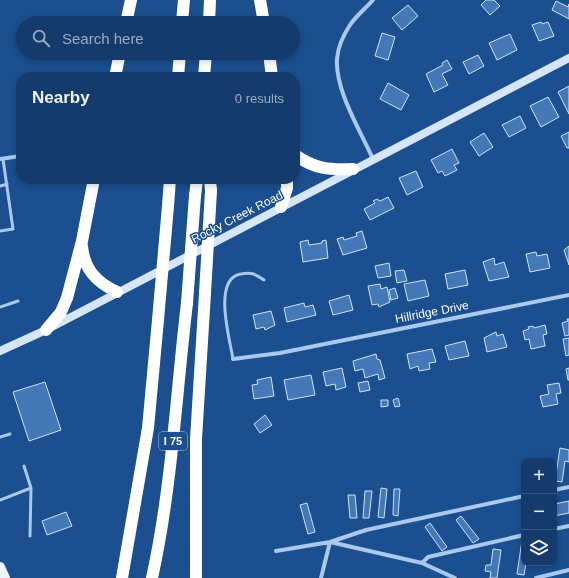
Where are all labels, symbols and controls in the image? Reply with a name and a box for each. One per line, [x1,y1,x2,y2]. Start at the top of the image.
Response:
search box [16,16,300,60]
icon: search [30,27,52,49]
text: Search here [62,30,144,47]
text: Nearby [32,88,90,107]
text: 0 results [235,91,284,106]
street label: Rocky Creek Road [189,188,285,246]
street label: Hillridge Drive [394,298,470,326]
road number: I 75 [159,432,187,450]
map controls [521,458,557,566]
button: + [521,458,557,494]
button: − [521,494,557,530]
button: layers [521,530,557,566]

